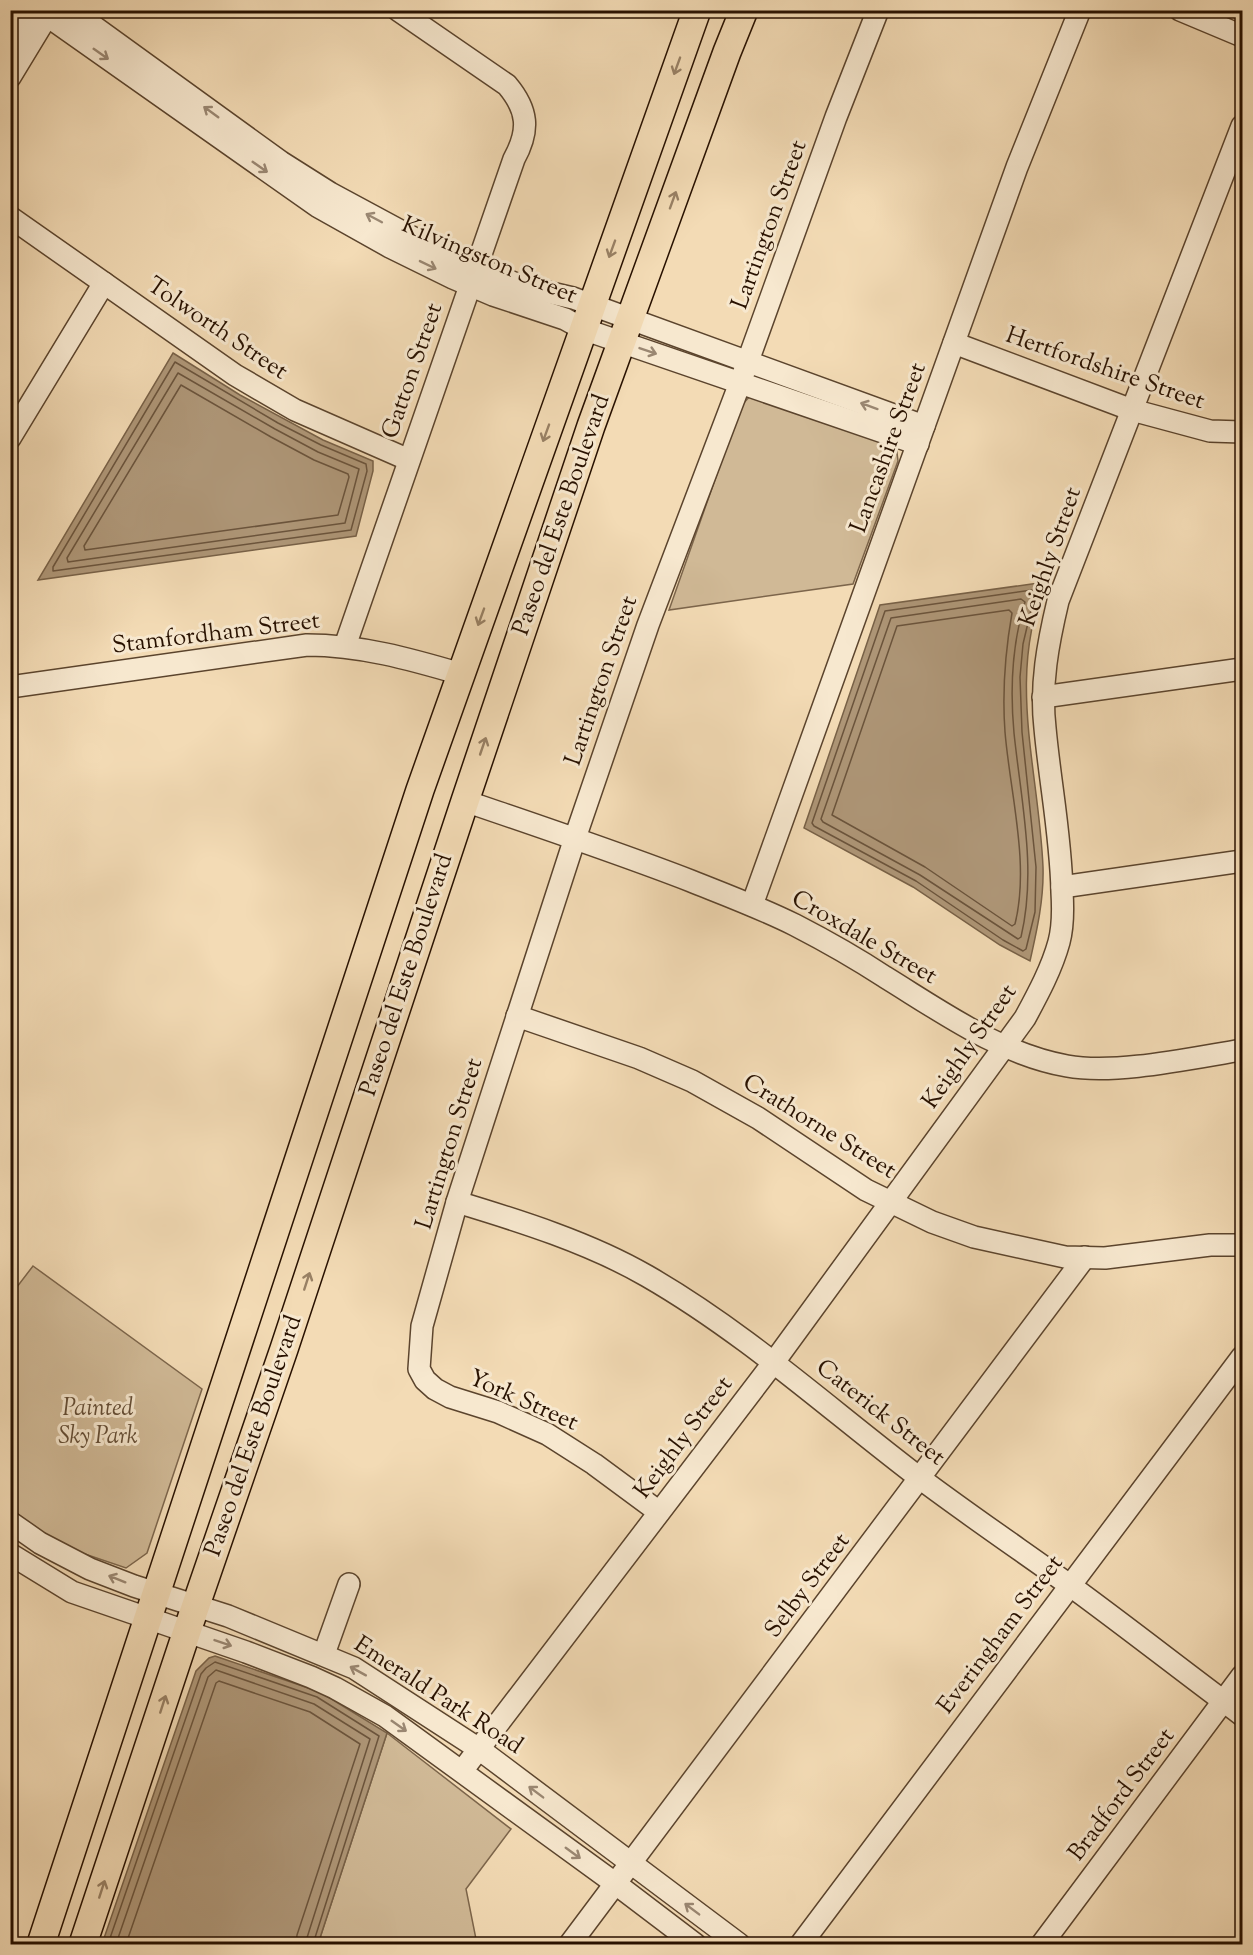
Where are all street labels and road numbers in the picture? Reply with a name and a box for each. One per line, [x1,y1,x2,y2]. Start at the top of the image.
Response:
street label: Lartington Street [724,136,816,314]
street label: Kilvingston Street [396,209,582,313]
street label: Tolworth Street [140,269,294,389]
street label: Gatton Street [374,299,452,443]
street label: Hertfordshire Street [1001,319,1209,419]
street label: Lancashire Street [842,358,936,538]
street label: Paseo del Este Boulevard [505,389,619,640]
street label: Keighly Street [1011,483,1091,631]
street label: Lartington Street [557,592,647,770]
street label: Stamfordham Street [110,604,322,664]
street label: Paseo del Este Boulevard [352,849,462,1101]
street label: Croxdale Street [785,882,943,994]
street label: Keighly Street [914,978,1026,1116]
street label: Lartington Street [408,1054,492,1234]
street label: Crathorne Street [736,1066,902,1188]
street label: Paseo del Este Boulevard [197,1310,311,1561]
street label: Caterick Street [808,1352,952,1474]
street label: York Street [463,1362,583,1440]
street label: Keighly Street [627,1370,741,1506]
street label: Selby Street [757,1526,859,1646]
street label: Everingham Street [930,1548,1072,1722]
street label: Emerald Park Road [347,1629,530,1764]
street label: Bradford Street [1061,1721,1183,1869]

